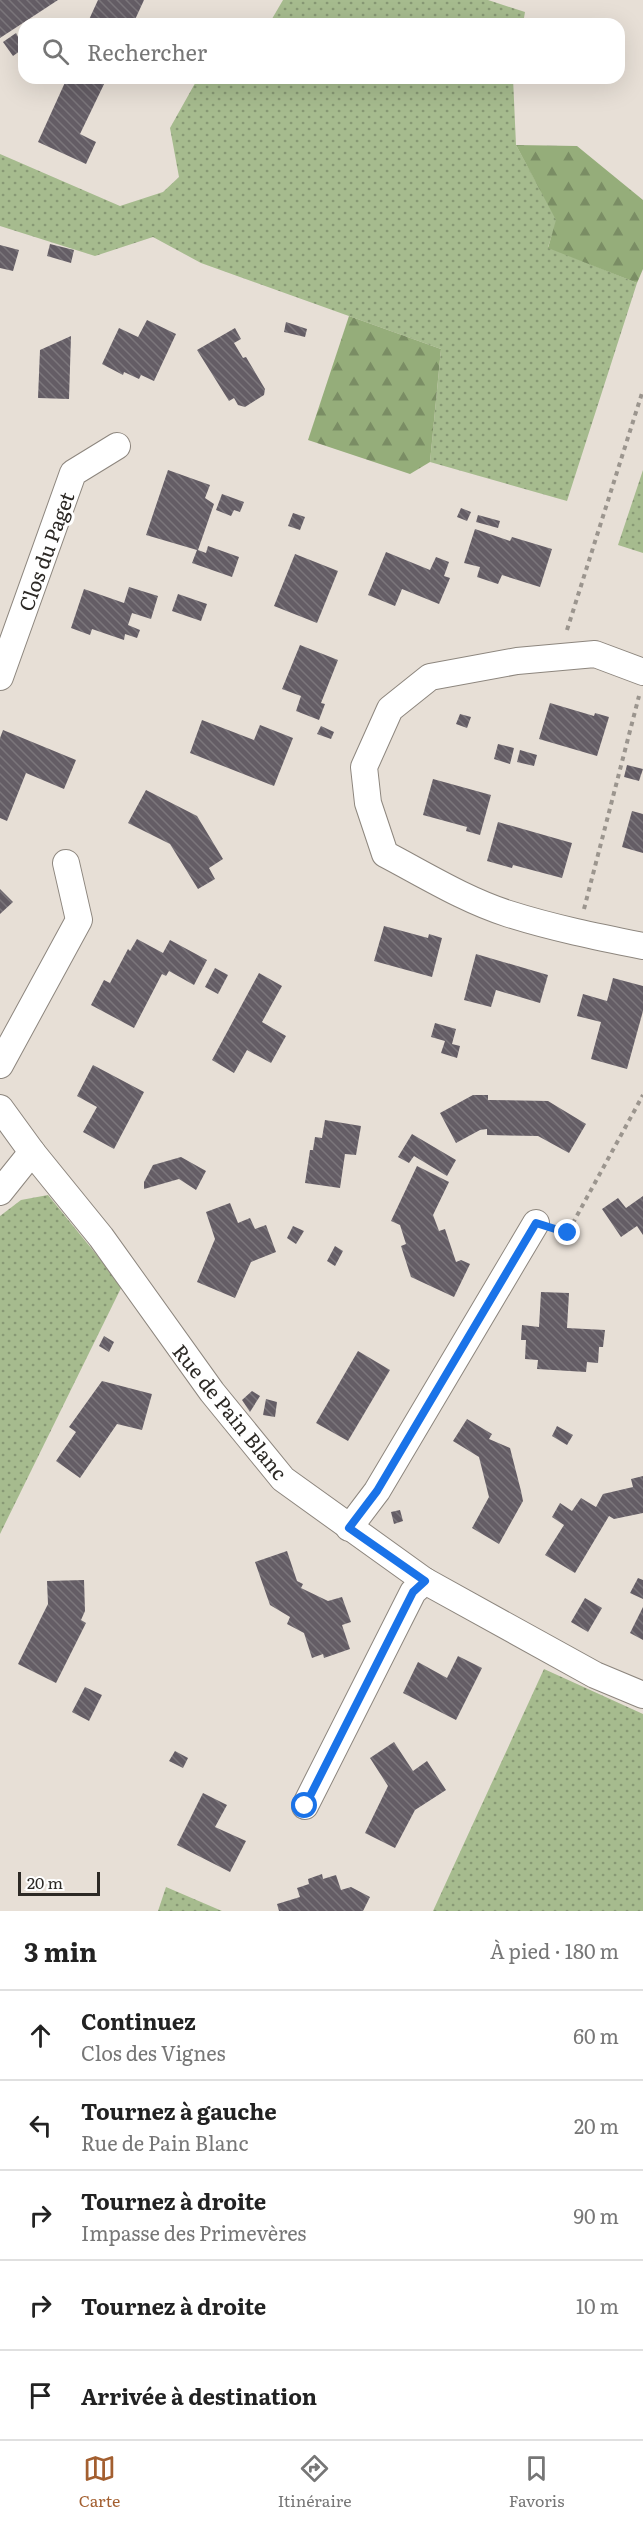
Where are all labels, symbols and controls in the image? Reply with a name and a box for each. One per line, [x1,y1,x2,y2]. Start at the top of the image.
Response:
search box [18,18,625,84]
icon: search [39,35,72,68]
text: Rechercher [87,35,207,68]
street label: Clos du Paget [10,487,80,615]
route end [554,1219,580,1245]
street label: Rue de Pain Blanc [167,1337,295,1485]
route start [291,1792,317,1818]
scale bar [18,1869,100,1896]
text: 20 m [27,1870,63,1894]
text: 3 min [24,1931,97,1970]
text: À pied · 180 m [490,1935,619,1965]
text: Continuez [81,2004,196,2037]
icon: ahead [24,2019,57,2052]
text: 60 m [573,2020,619,2050]
text: Clos des Vignes [81,2037,225,2067]
text: Tournez à gauche [81,2094,277,2127]
icon: left [24,2109,57,2142]
text: 20 m [574,2110,619,2140]
text: Rue de Pain Blanc [81,2127,248,2157]
text: Tournez à droite [81,2184,266,2217]
icon: right [24,2199,57,2232]
text: 90 m [574,2200,619,2230]
text: Impasse des Primevères [81,2217,306,2247]
icon: right [24,2289,57,2322]
text: Tournez à droite [81,2289,266,2322]
text: 10 m [576,2290,619,2320]
icon: arrive [24,2379,57,2412]
text: Arrivée à destination [81,2379,317,2412]
tab: Carte [79,2452,120,2512]
tab: Itinéraire [278,2452,352,2512]
tab: Favoris [509,2452,564,2512]

